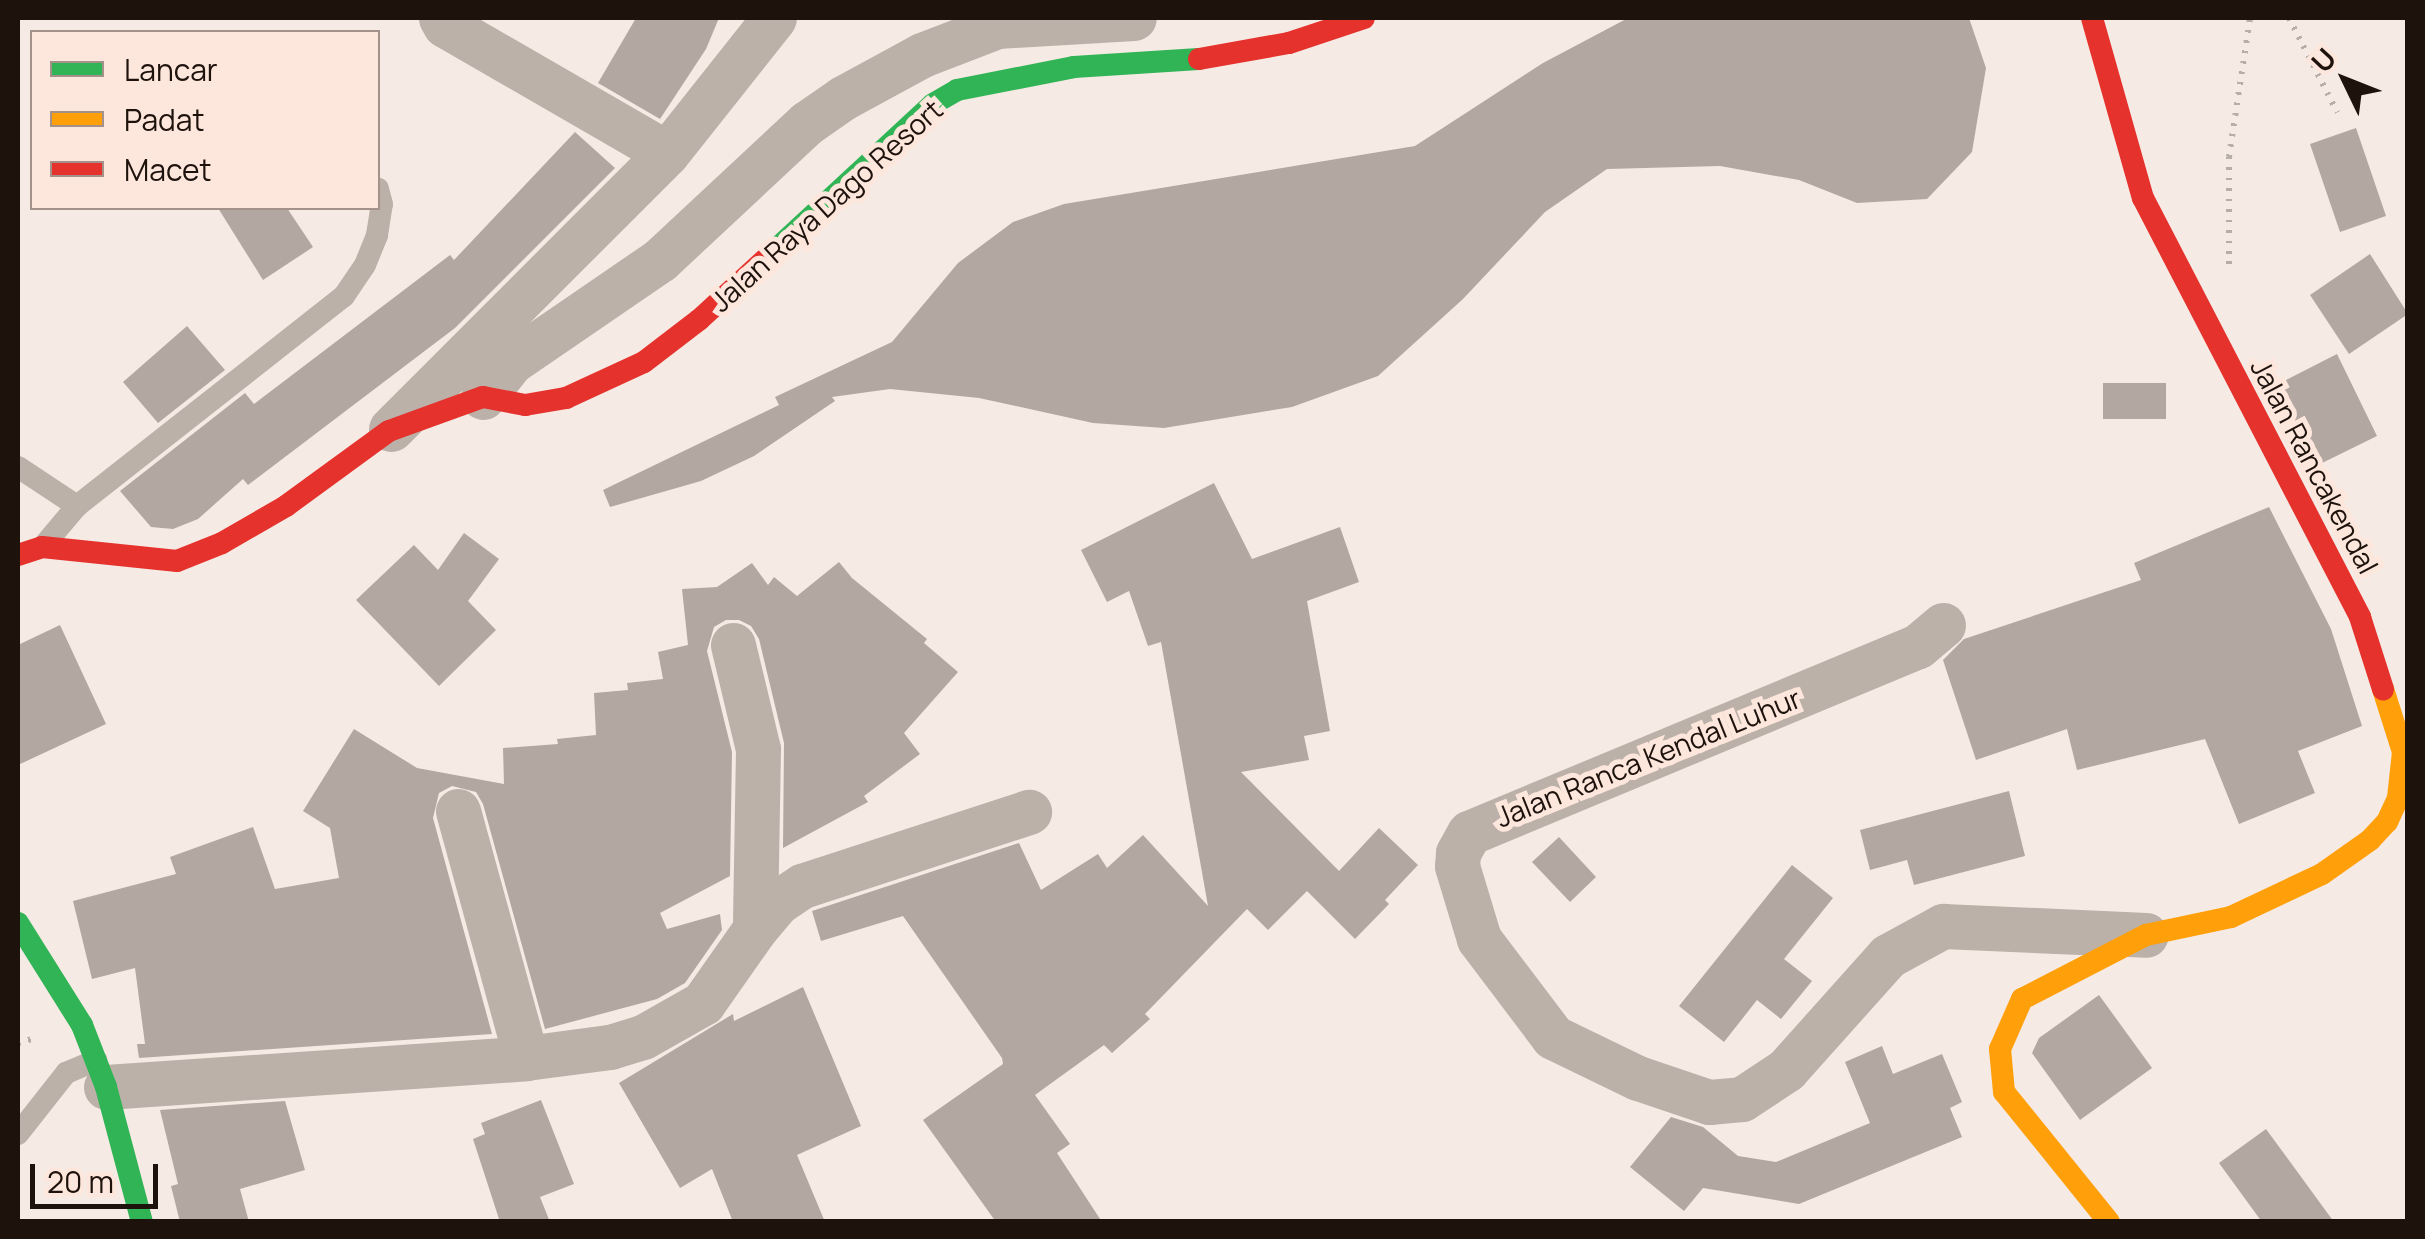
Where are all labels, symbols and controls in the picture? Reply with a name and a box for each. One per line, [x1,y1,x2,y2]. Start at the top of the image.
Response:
legend [30,30,380,210]
north arrow [2295,30,2395,130]
text: U [2302,39,2344,80]
text: Lancar [124,49,218,90]
street label: Jalan Raya Dago Resort [703,92,949,318]
text: Padat [124,99,205,140]
text: Macet [124,149,212,190]
street label: Jalan Rancakendal [2244,353,2386,579]
street label: Jalan Ranca Kendal Luhur [1491,680,1805,834]
scale bar [35,1144,162,1206]
text: 20 m [47,1161,114,1202]

